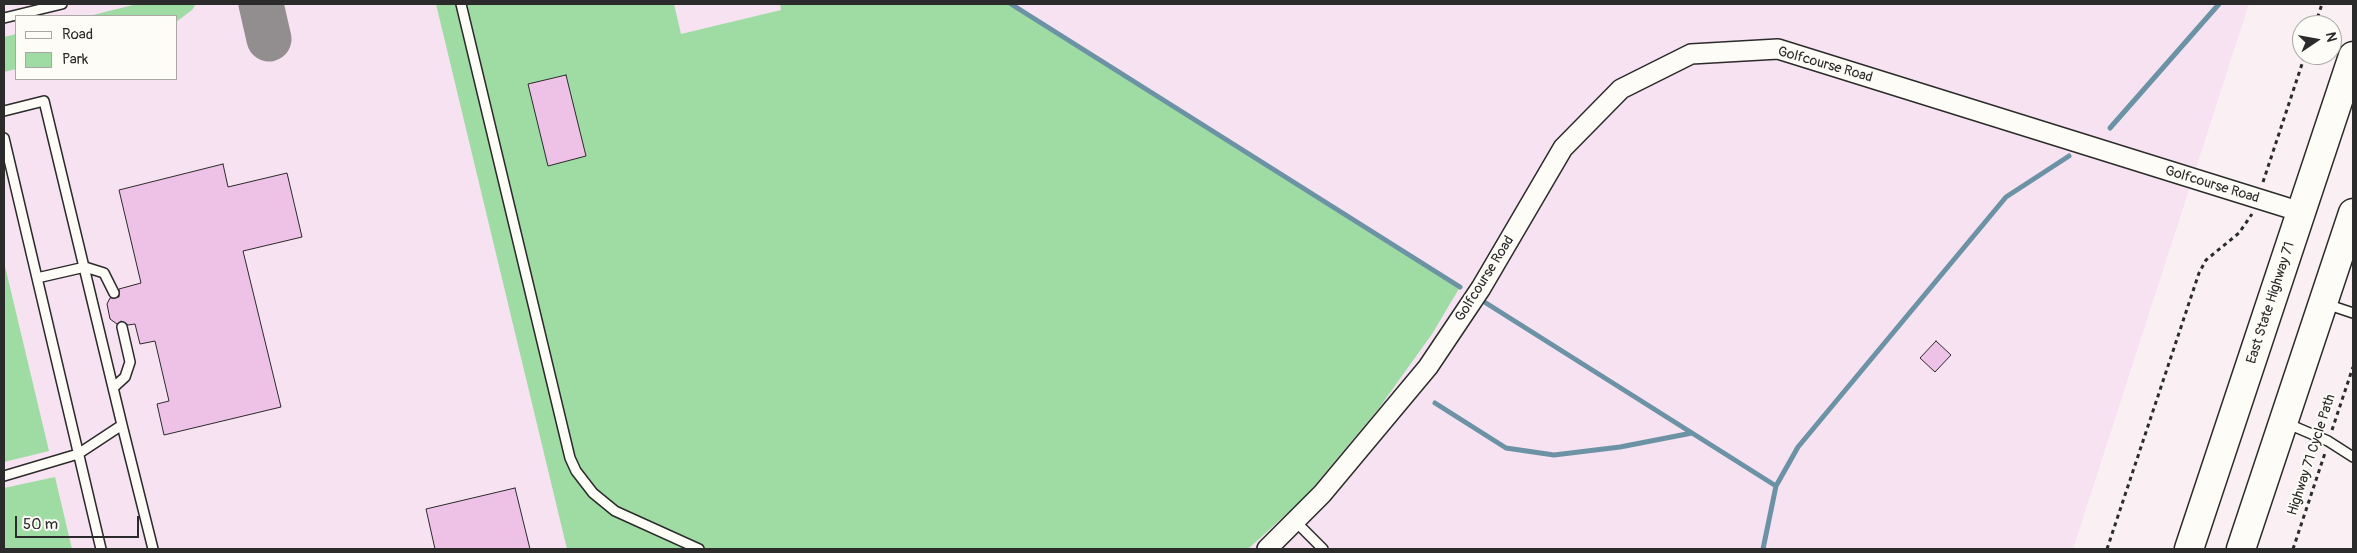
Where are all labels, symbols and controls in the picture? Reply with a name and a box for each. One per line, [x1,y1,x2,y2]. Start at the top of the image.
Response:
legend [15,15,178,80]
north arrow [2292,15,2342,65]
text: Road [62,25,93,44]
text: N [2322,31,2340,43]
street label: Golfcourse Road [1776,43,1874,87]
text: Park [62,50,88,69]
street label: Golfcourse Road [2163,163,2261,207]
street label: Golfcourse Road [1452,233,1518,325]
street label: East State Highway 71 [2243,240,2299,366]
street label: Highway 71 Cycle Path [2284,392,2340,518]
scale bar [18,506,141,538]
text: 50 m [23,515,58,534]

